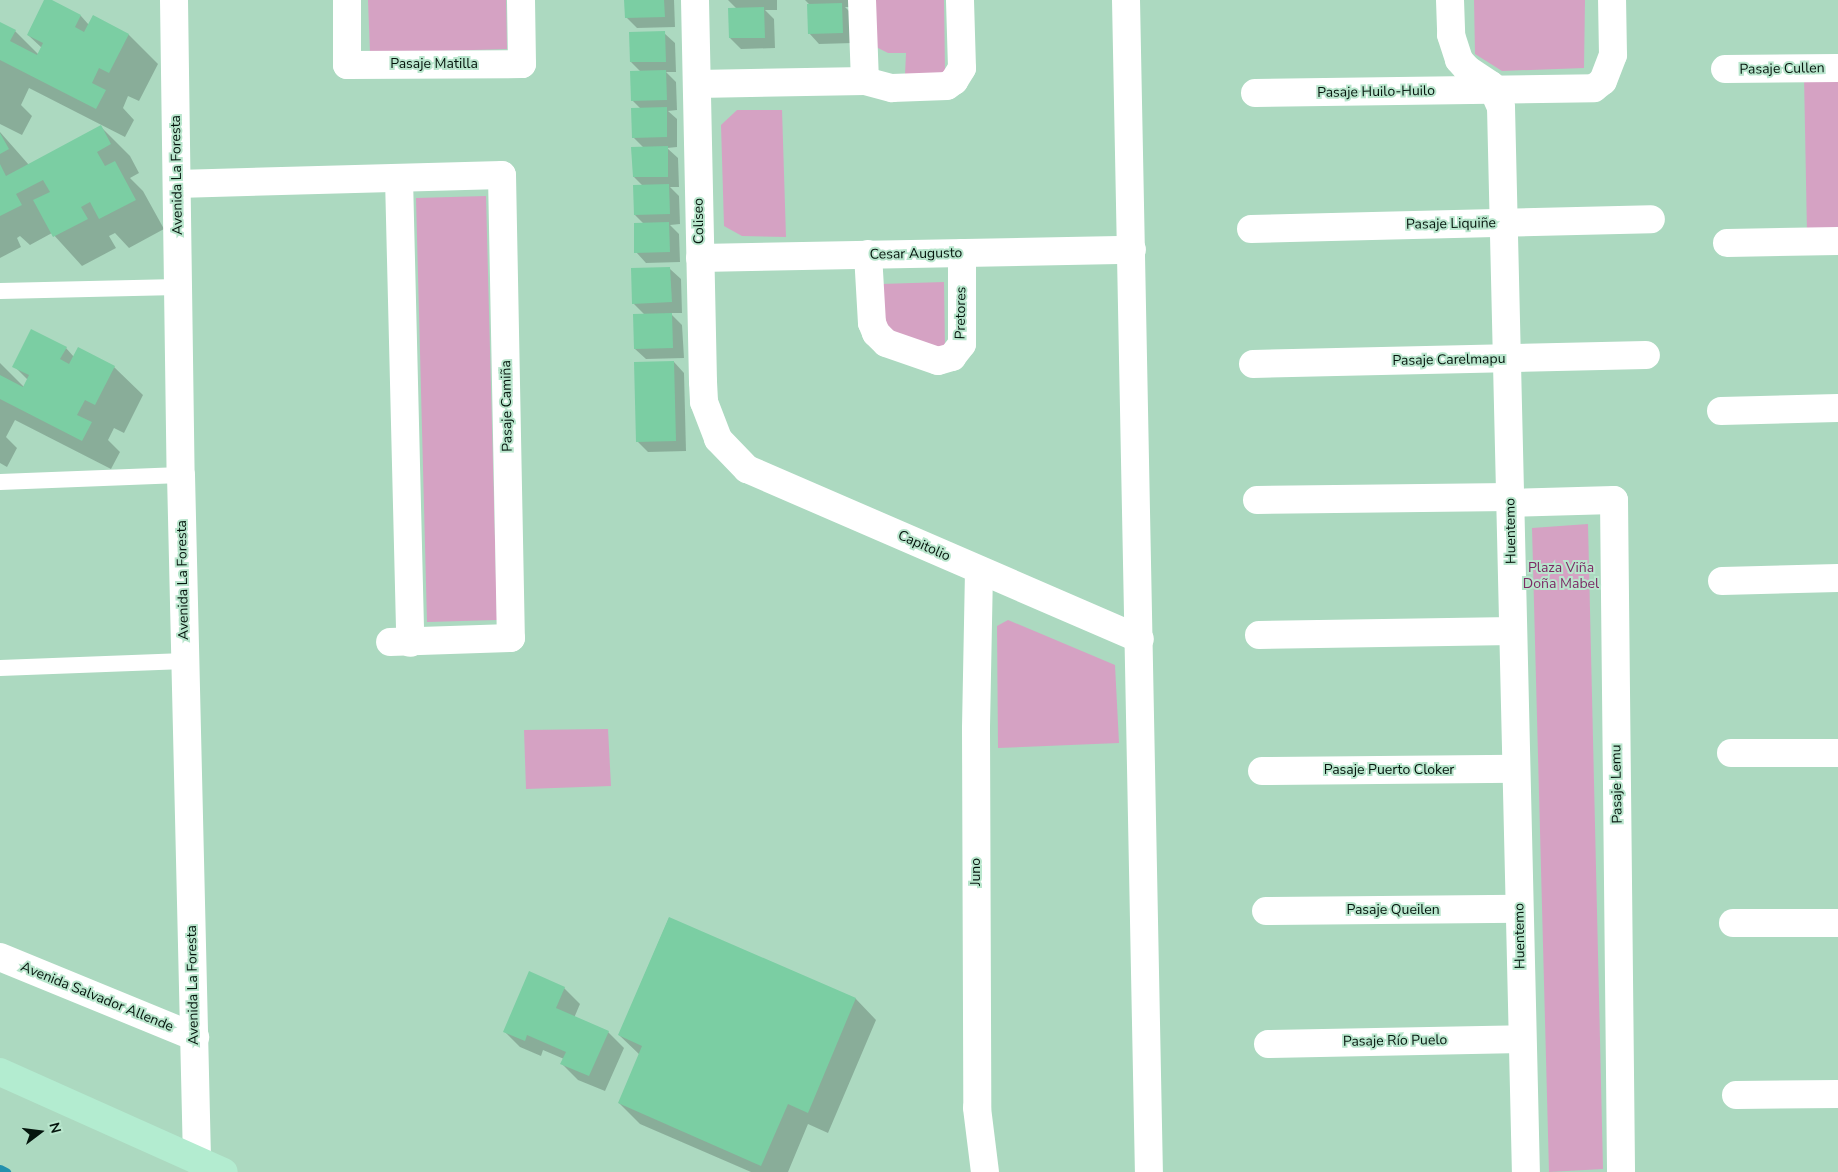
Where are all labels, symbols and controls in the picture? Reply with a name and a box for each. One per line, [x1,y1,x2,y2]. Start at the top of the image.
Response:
street label: Pasaje Matilla [390,56,478,72]
street label: Pasaje Cullen [1739,60,1825,78]
street label: Pasaje Huilo-Huilo [1317,83,1435,101]
street label: Avenida La Foresta [168,115,186,235]
street label: Coliseo [690,198,708,244]
street label: Pasaje Liquiñe [1406,215,1496,233]
street label: Cesar Augusto [870,245,962,263]
street label: Pretores [952,286,970,340]
street label: Pasaje Carelmapu [1392,351,1506,369]
street label: Pasaje Camiña [498,360,516,452]
street label: Huentemo [1502,498,1520,564]
street label: Avenida La Foresta [174,520,192,640]
street label: Capitolio [895,527,953,565]
park label: Plaza Viña Doña Mabel [1523,560,1599,592]
street label: Pasaje Lemu [1608,744,1626,824]
street label: Pasaje Puerto Cloker [1324,762,1454,778]
street label: Juno [968,858,984,886]
street label: Pasaje Queilen [1346,902,1440,918]
street label: Huentemo [1511,903,1529,969]
street label: Avenida La Foresta [184,925,202,1045]
street label: Avenida Salvador Allende [18,959,176,1035]
street label: Pasaje Río Puelo [1343,1032,1447,1050]
north arrow [15,1107,65,1157]
text: N [44,1120,66,1136]

